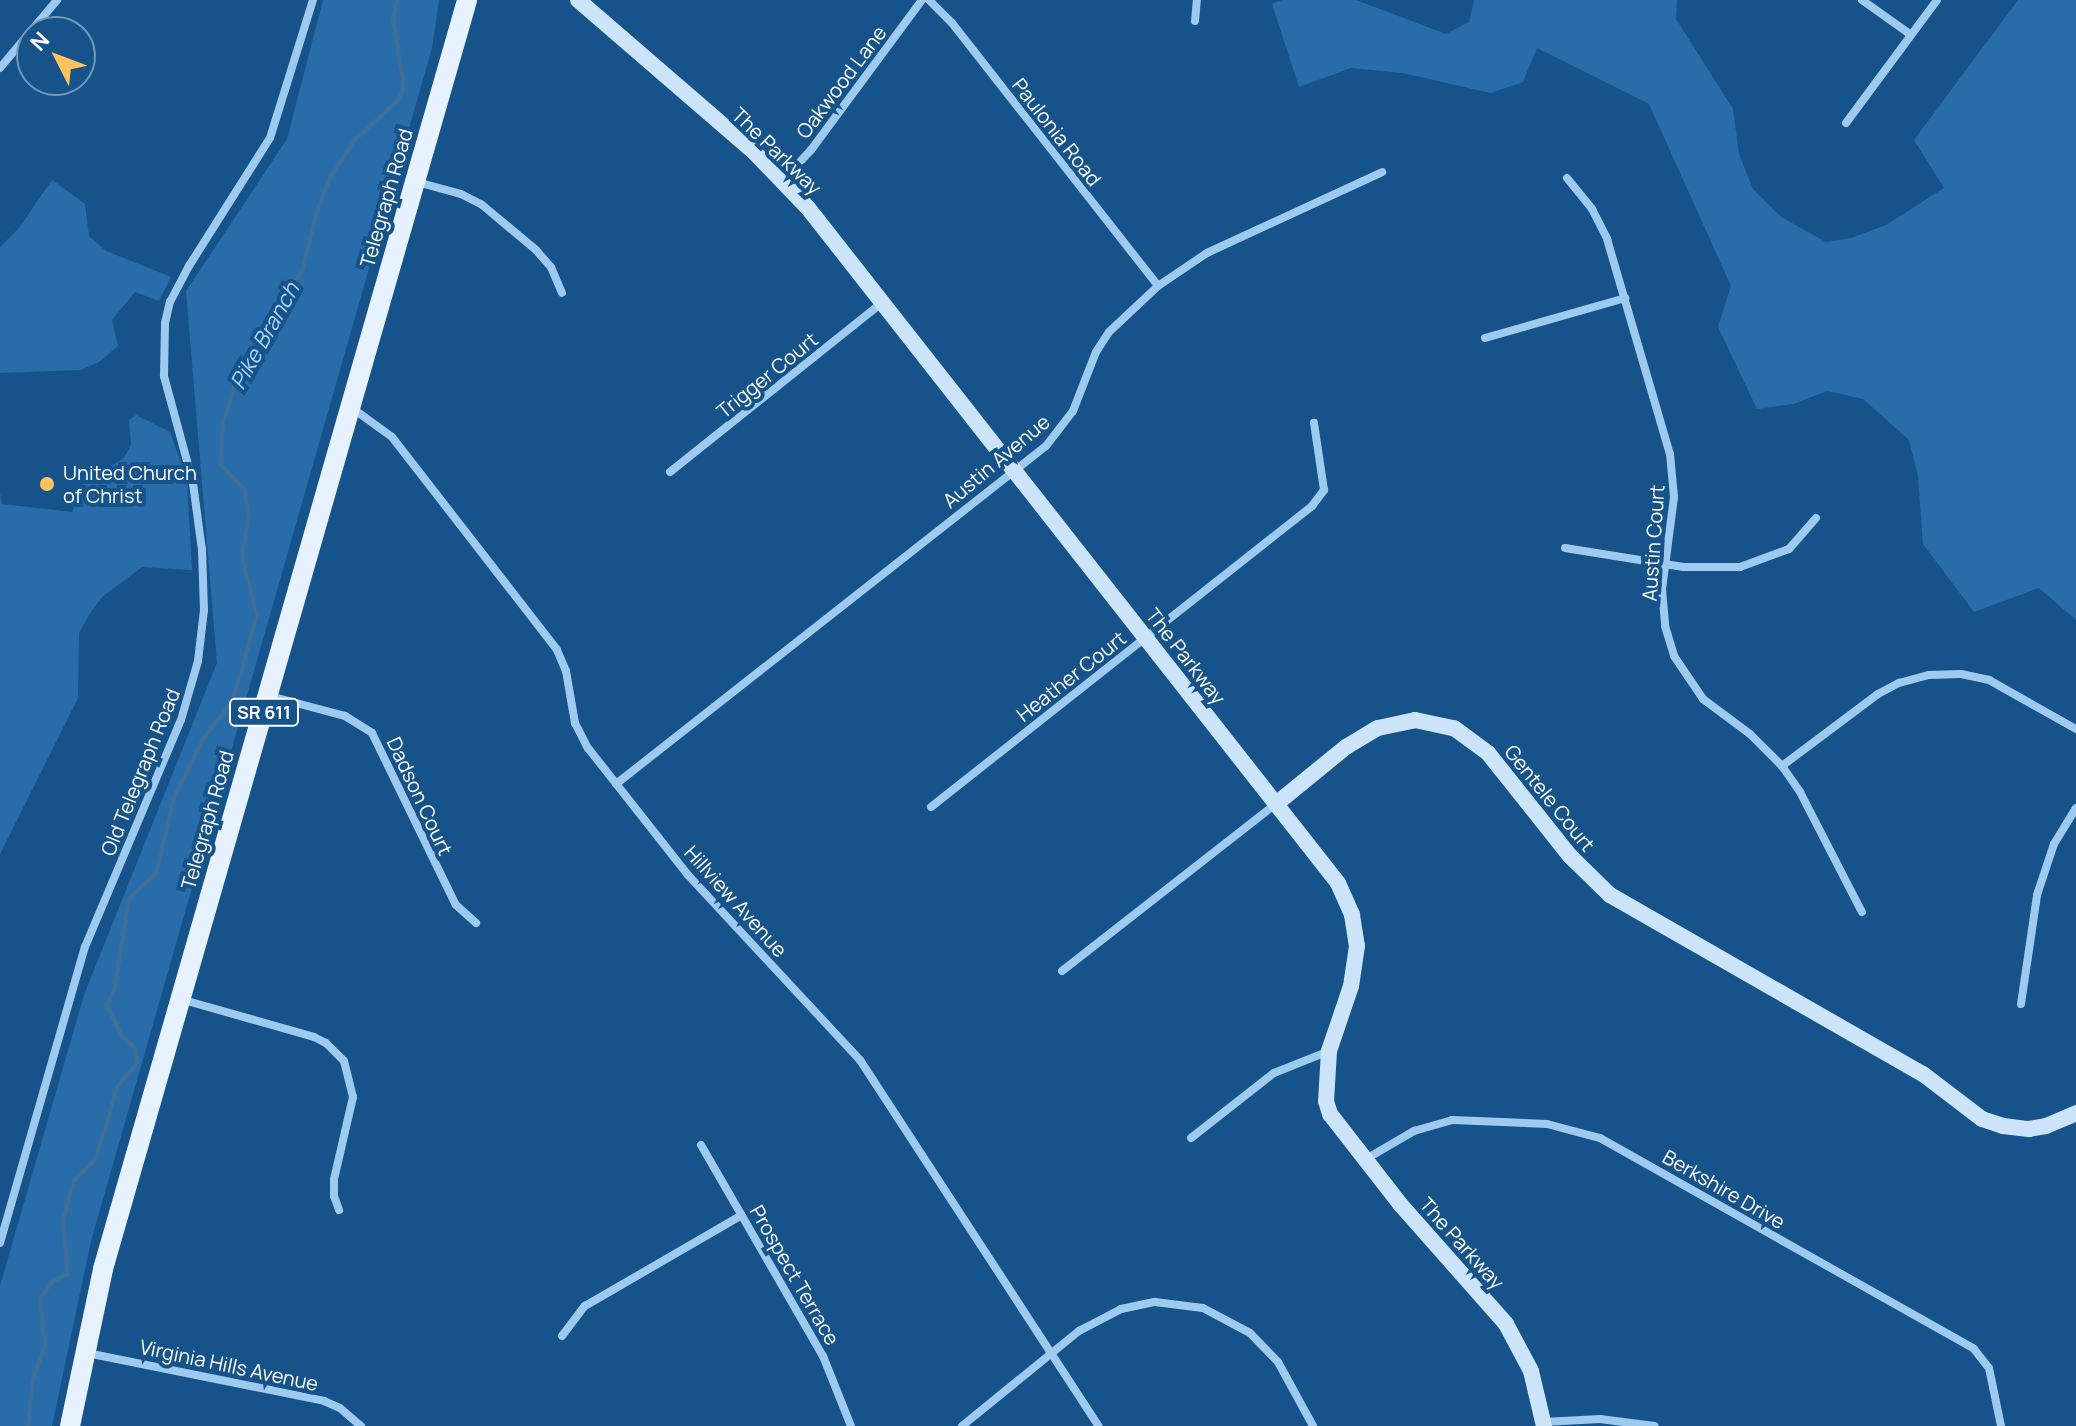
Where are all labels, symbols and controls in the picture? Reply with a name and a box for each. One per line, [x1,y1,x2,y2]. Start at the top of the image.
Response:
north arrow [16,16,96,96]
street label: Oakwood Lane [791,21,891,143]
text: N [23,25,56,57]
street label: Paulonia Road [1007,73,1107,191]
street label: The Parkway [727,102,827,200]
street label: Telegraph Road [355,126,417,270]
water label: Pike Branch [225,278,305,394]
street label: Trigger Court [712,327,822,423]
street label: Austin Avenue [938,409,1054,513]
place label: United Church of Christ [63,460,197,507]
marker: United Church of Christ [38,475,56,493]
street label: Austin Court [1637,484,1669,602]
street label: The Parkway [1141,603,1231,709]
street label: Heather Court [1011,626,1131,726]
street label: Old Telegraph Road [95,685,185,859]
road number: SR 611 [228,698,300,726]
street label: Dadson Court [382,733,458,859]
street label: Gentele Court [1500,740,1600,856]
street label: Telegraph Road [176,748,238,892]
street label: Hillview Avenue [680,840,792,962]
street label: Berkshire Drive [1659,1144,1789,1234]
street label: The Parkway [1415,1192,1509,1294]
street label: Prospect Terrace [745,1201,845,1349]
street label: Virginia Hills Avenue [137,1334,321,1396]

